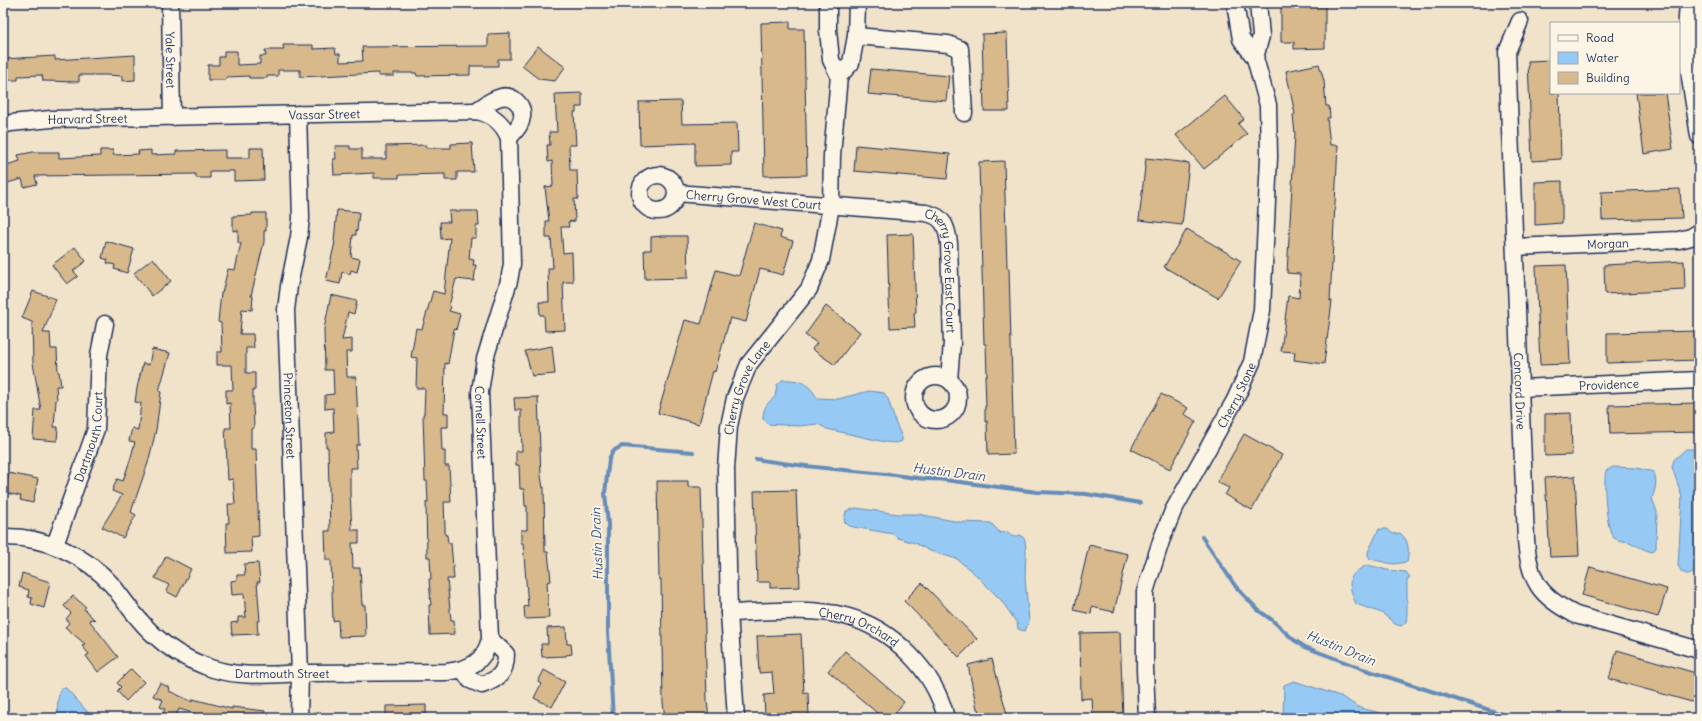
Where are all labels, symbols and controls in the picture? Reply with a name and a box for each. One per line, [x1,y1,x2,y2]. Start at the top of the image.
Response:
legend [1550,22,1680,94]
text: Road [1586,30,1614,45]
street label: Yale Street [163,31,179,89]
text: Water [1586,50,1619,65]
text: Building [1586,70,1630,85]
street label: Vassar Street [289,106,360,122]
street label: Harvard Street [48,110,128,127]
street label: Cherry Grove West Court [685,186,822,212]
street label: Cherry Grove East Court [923,205,959,333]
street label: Morgan [1587,235,1629,251]
street label: Cherry Grove Lane [721,337,773,435]
street label: Concord Drive [1511,352,1529,430]
street label: Cherry Stone [1213,360,1259,430]
street label: Princeton Street [281,372,299,459]
street label: Providence [1579,375,1639,393]
street label: Cornell Street [472,385,490,459]
street label: Dartmouth Court [70,391,105,484]
water label: Hustin Drain [912,459,987,485]
water label: Hustin Drain [587,507,607,581]
street label: Cherry Orchard [818,604,902,649]
water label: Hustin Drain [1304,626,1378,670]
street label: Dartmouth Street [235,666,329,681]

